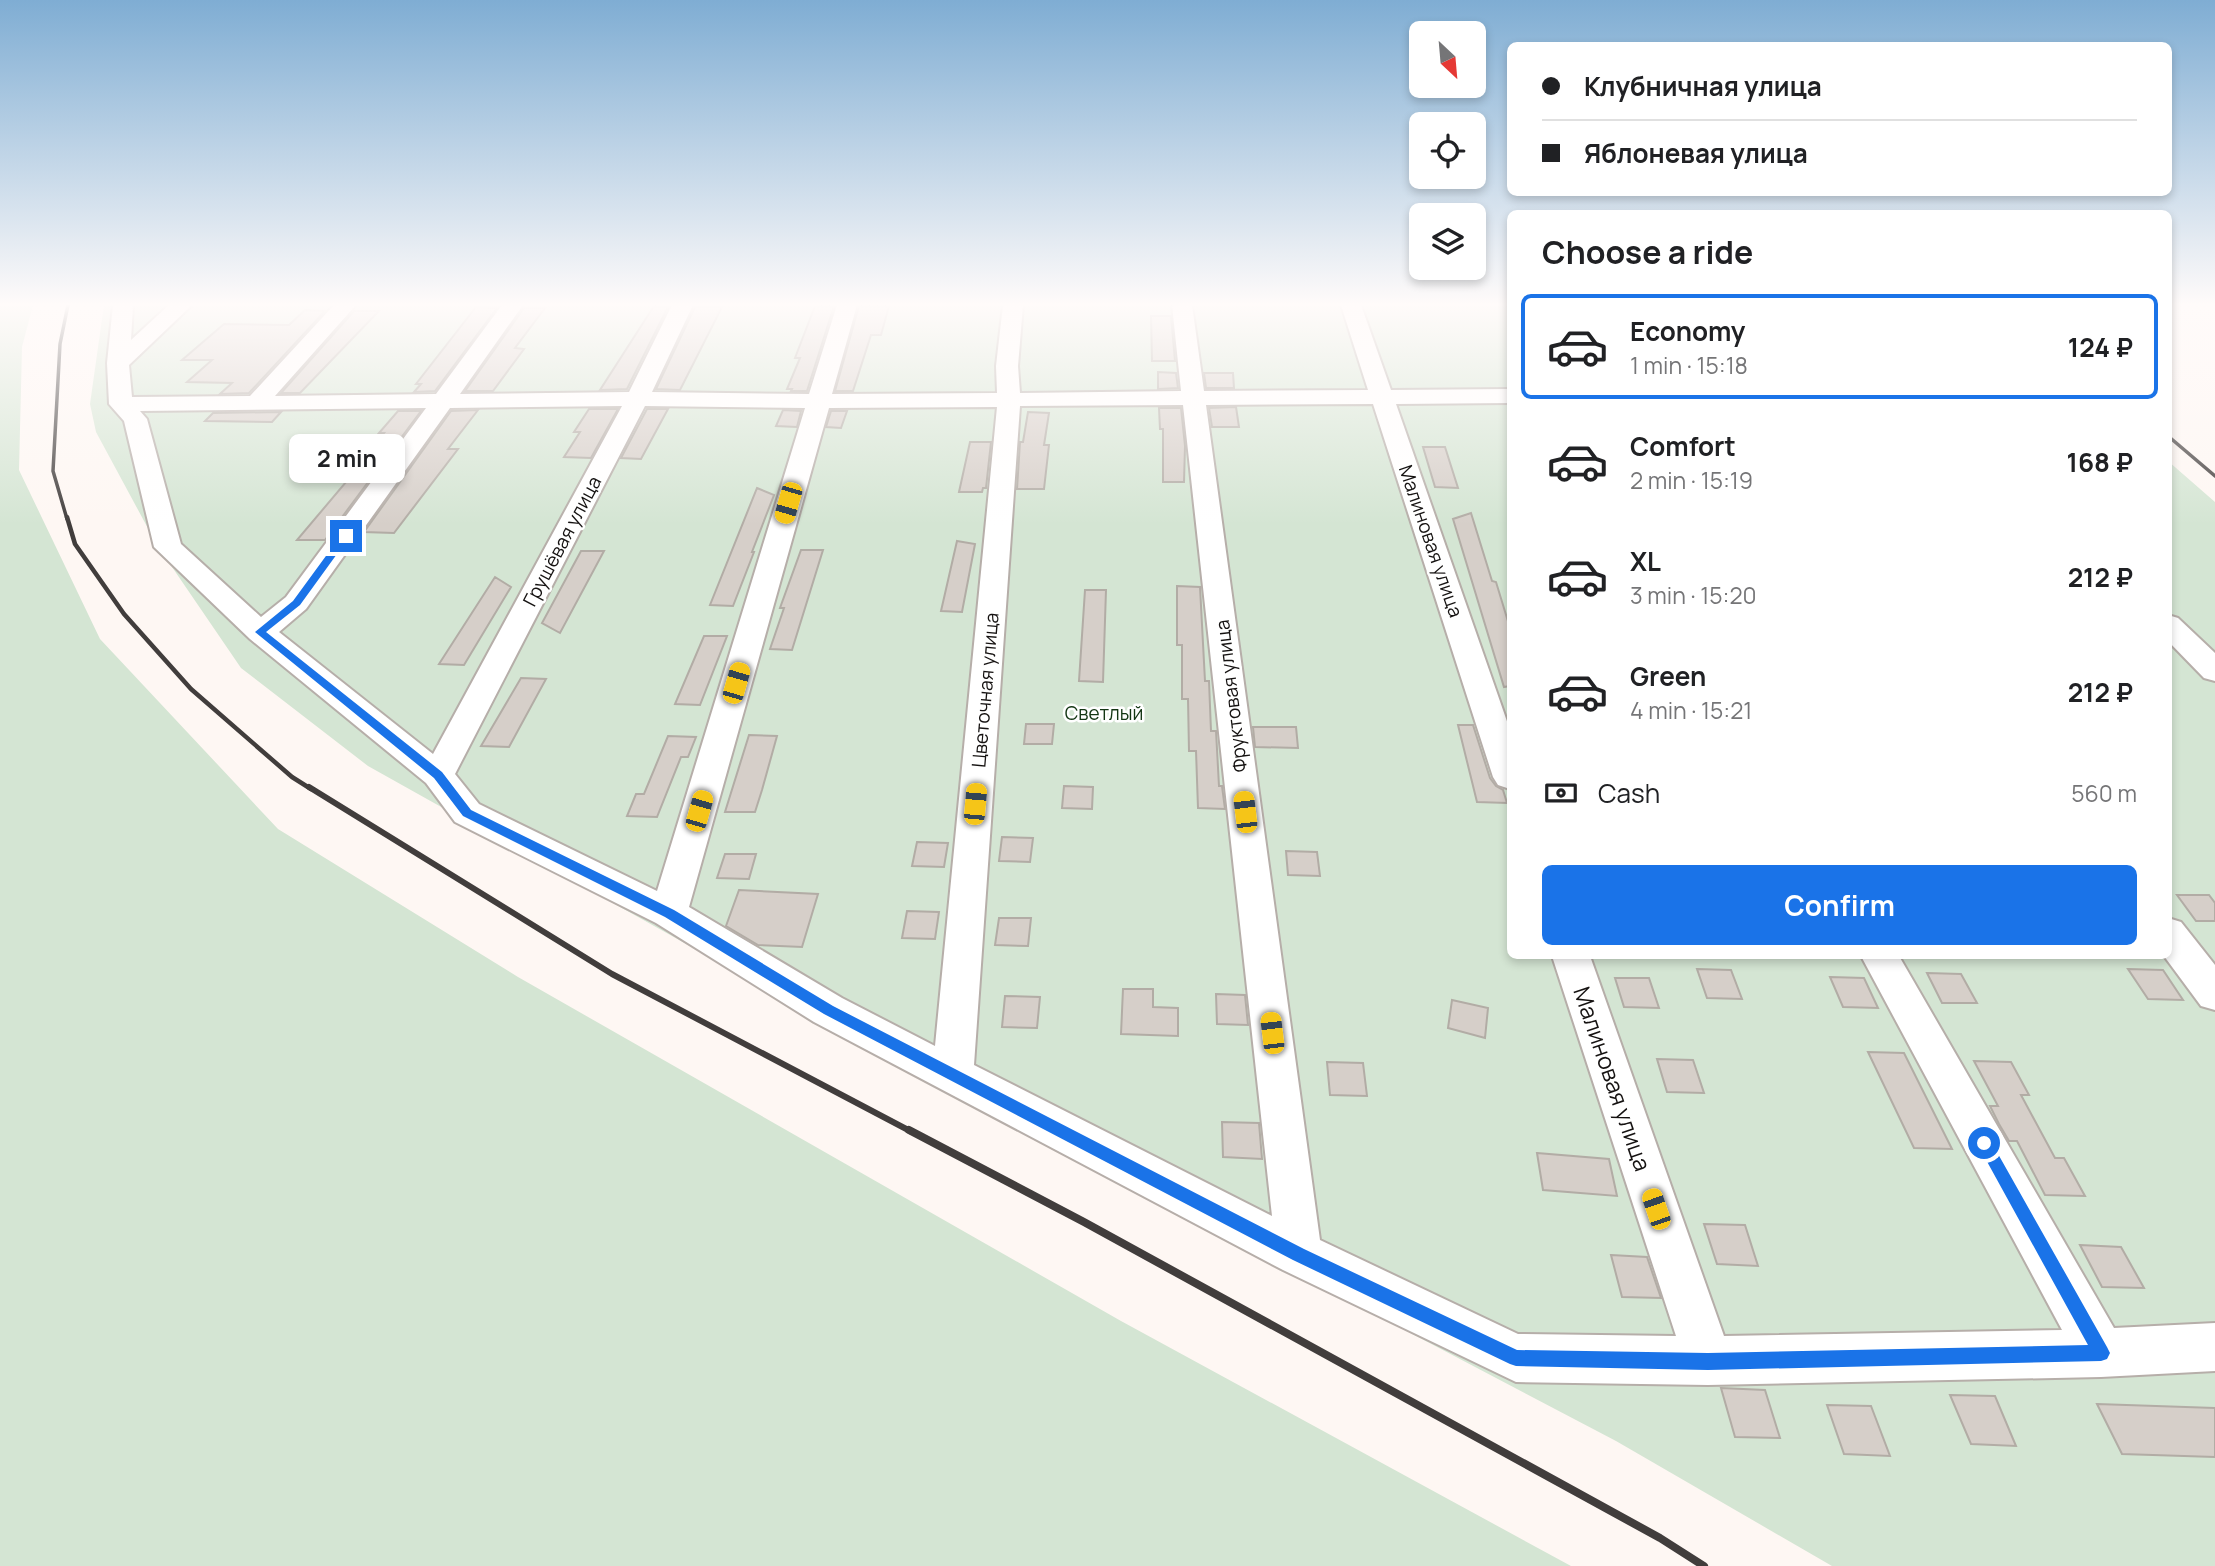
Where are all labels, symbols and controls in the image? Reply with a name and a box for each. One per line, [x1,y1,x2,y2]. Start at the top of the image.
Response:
north arrow [1409,21,1486,98]
map controls [1409,21,1486,280]
text: Клубничная улица [1584,68,1822,104]
button: locate [1409,112,1486,189]
text: Яблоневая улица [1584,135,1808,171]
button: layers [1409,203,1486,280]
text: Choose a ride [1542,230,1753,274]
text: Economy [1630,313,1745,349]
icon: car [1546,315,1609,378]
text: 124 ₽ [2068,329,2133,365]
text: 1 min · 15:18 [1630,349,1748,381]
text: Comfort [1630,428,1736,464]
icon: car [1546,430,1609,493]
callout: 2 min [288,434,404,484]
text: 2 min [317,442,377,474]
text: 168 ₽ [2067,444,2133,480]
street label: Малиновая улица [1393,461,1469,621]
text: 2 min · 15:19 [1630,464,1753,496]
street label: Грушёвая улица [517,471,607,611]
car [773,480,804,526]
route end [330,520,362,552]
text: XL [1630,543,1661,579]
icon: car [1546,545,1609,608]
text: 212 ₽ [2068,559,2133,595]
text: 3 min · 15:20 [1630,579,1757,611]
street label: Цветочная улица [965,611,1005,769]
street label: Фруктовая улица [1209,618,1253,774]
text: Green [1630,658,1706,694]
car [721,660,752,706]
icon: car [1546,660,1609,723]
text: 212 ₽ [2068,674,2133,710]
text: 4 min · 15:21 [1630,694,1752,726]
park label: Светлый [1065,700,1143,726]
icon: cash [1542,774,1580,812]
text: Cash [1598,775,1660,811]
text: 560 m [2071,777,2137,809]
car [963,782,988,826]
car [684,788,715,834]
car [1233,790,1258,834]
button: Confirm [1542,865,2137,945]
street label: Малиновая улица [1566,982,1659,1175]
car [1260,1011,1285,1055]
route start [1968,1127,2000,1159]
car [1640,1186,1673,1232]

